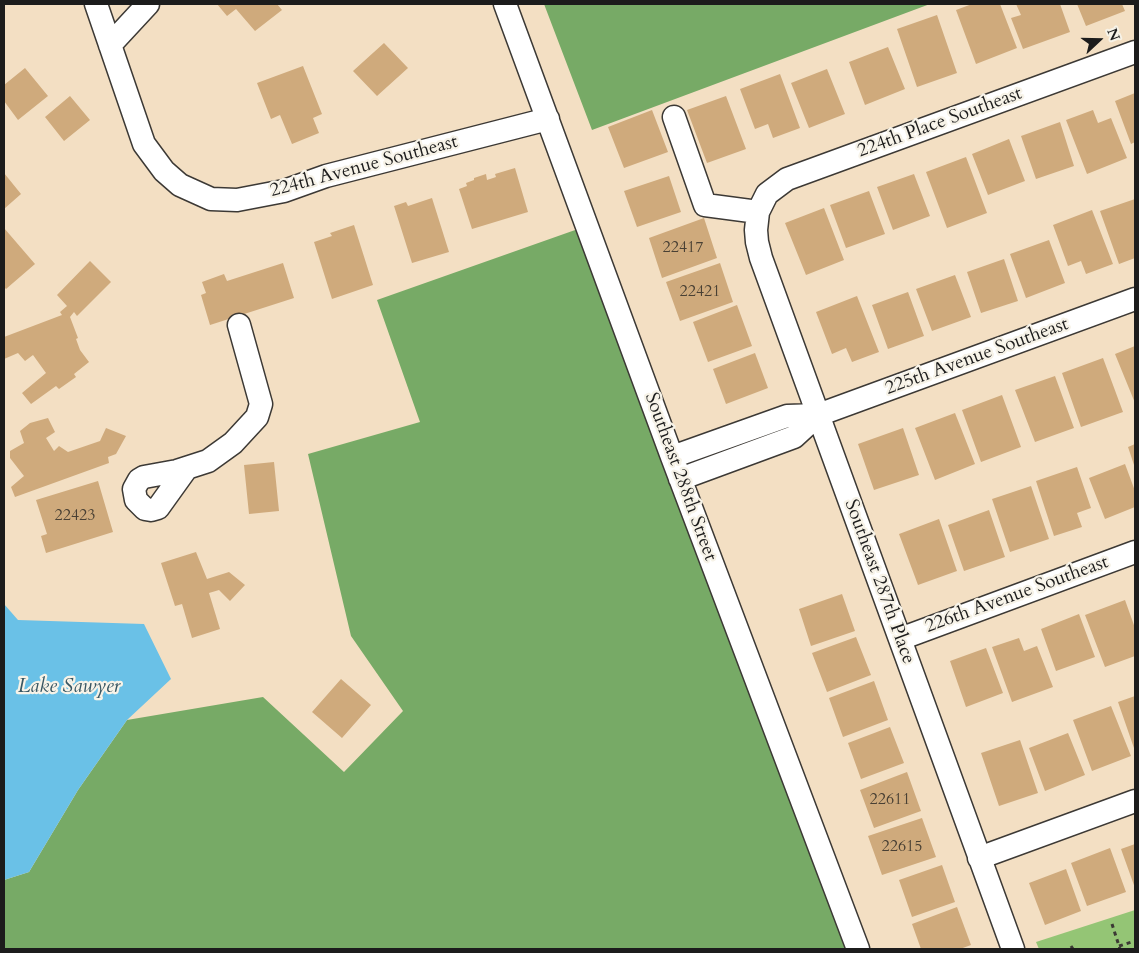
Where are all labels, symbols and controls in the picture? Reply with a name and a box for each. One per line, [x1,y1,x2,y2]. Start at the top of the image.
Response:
north arrow [1074,15,1124,65]
text: N [1102,25,1125,44]
street label: 224th Place Southeast [855,83,1025,163]
street label: 224th Avenue Southeast [268,131,460,203]
house number: 22417 [663,238,703,258]
house number: 22421 [680,282,720,302]
street label: 225th Avenue Southeast [882,313,1072,401]
street label: Southeast 288th Street [639,390,721,564]
street label: Southeast 287th Place [839,497,919,667]
house number: 22423 [55,506,95,526]
street label: 226th Avenue Southeast [922,551,1112,639]
water label: Lake Sawyer [18,675,120,699]
house number: 22611 [870,790,910,810]
house number: 22615 [882,837,922,857]

